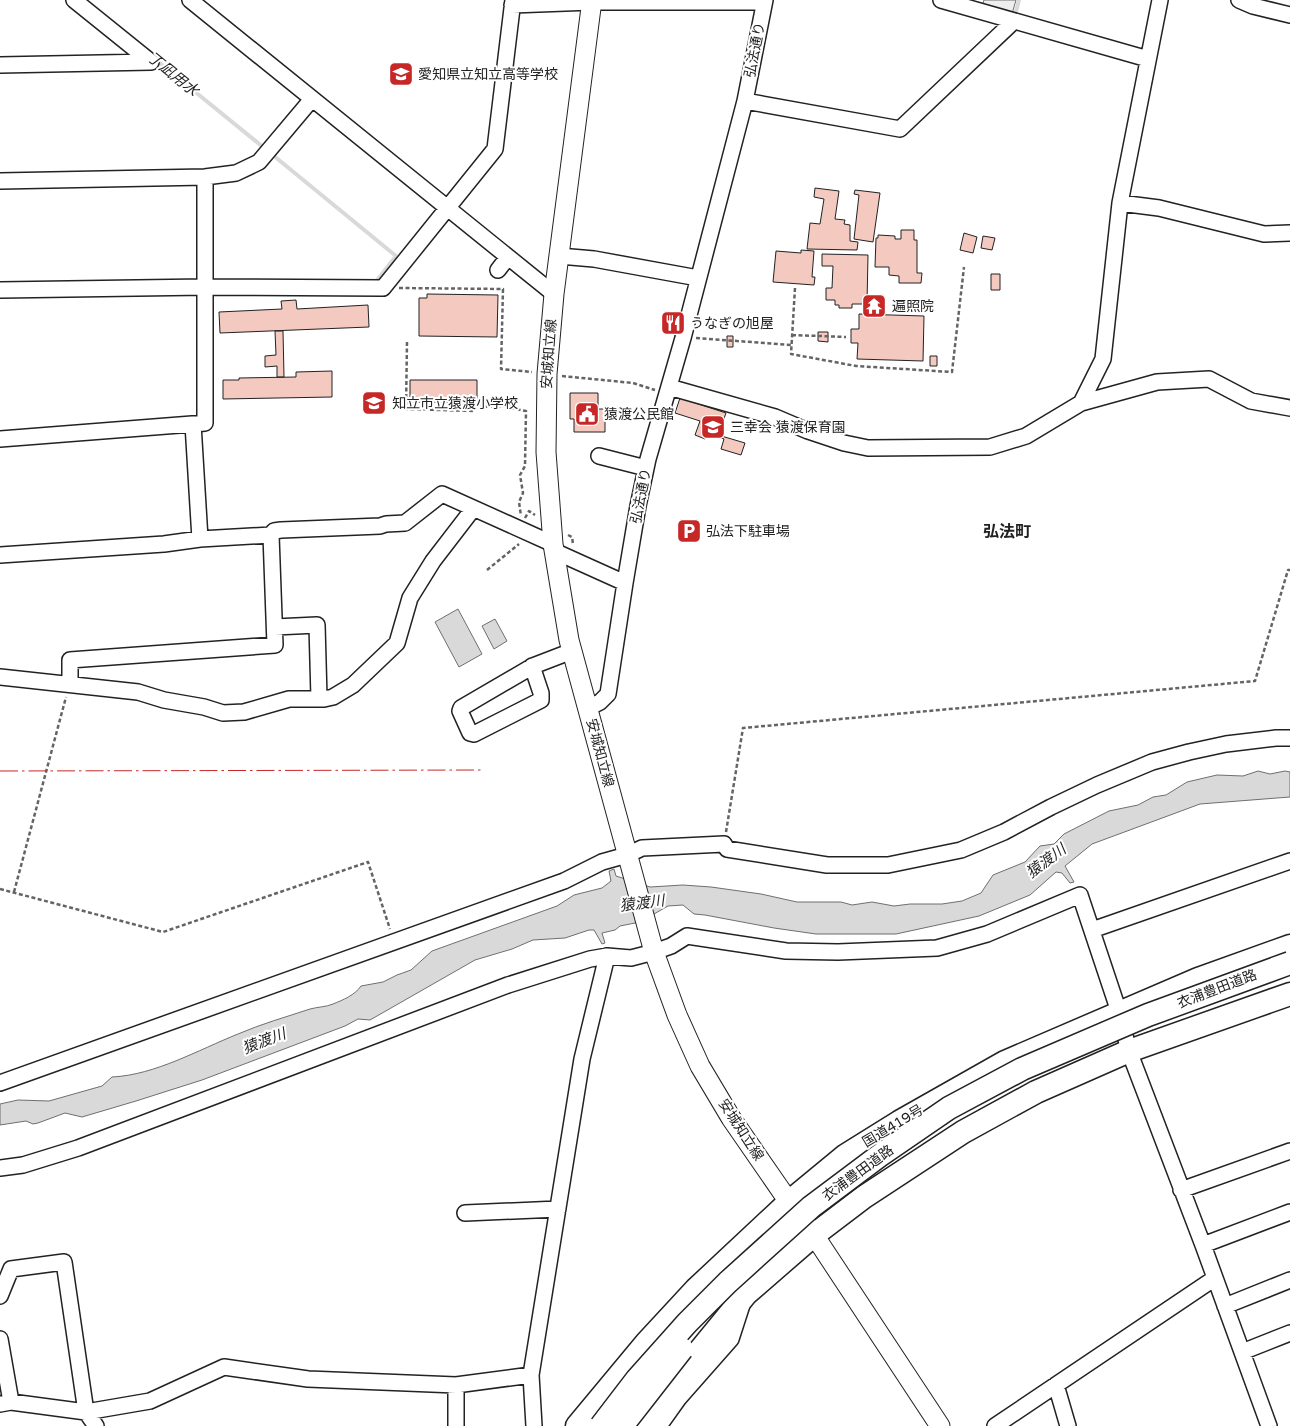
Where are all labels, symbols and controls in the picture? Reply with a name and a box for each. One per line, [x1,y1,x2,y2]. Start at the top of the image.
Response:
street label: 弘法通り [741,21,769,79]
water label: 丁凪用水 [144,48,204,101]
school or university icon: 愛知県立知立高等学校 [388,61,414,87]
place label: 愛知県立知立高等学校 [418,66,558,83]
temple icon: 遍照院 [861,293,887,319]
place label: 遍照院 [892,298,934,315]
restaurant icon: うなぎの旭屋 [660,310,686,336]
place label: うなぎの旭屋 [690,315,774,332]
street label: 安城知立線 [538,318,560,390]
school or university icon: 知立市立猿渡小学校 [361,390,387,416]
place label: 知立市立猿渡小学校 [392,395,518,412]
public building icon: 猿渡公民館 [574,401,600,427]
place label: 猿渡公民館 [604,406,674,423]
school or university icon: 三幸会 猿渡保育園 [700,414,726,440]
place label: 三幸会 猿渡保育園 [730,419,846,436]
street label: 弘法通り [627,467,655,525]
parking icon: 弘法下駐車場 [676,518,702,544]
district label: 弘法町 [983,522,1031,542]
place label: 弘法下駐車場 [706,523,790,540]
street label: 安城知立線 [583,717,617,789]
water label: 猿渡川 [1023,839,1071,882]
water label: 猿渡川 [619,891,667,915]
street label: 衣浦豊田道路 [1175,966,1259,1012]
water label: 猿渡川 [240,1024,290,1057]
street label: 安城知立線 [715,1096,767,1164]
street label: 国道419号 [859,1101,927,1151]
street label: 衣浦豊田道路 [819,1141,897,1205]

